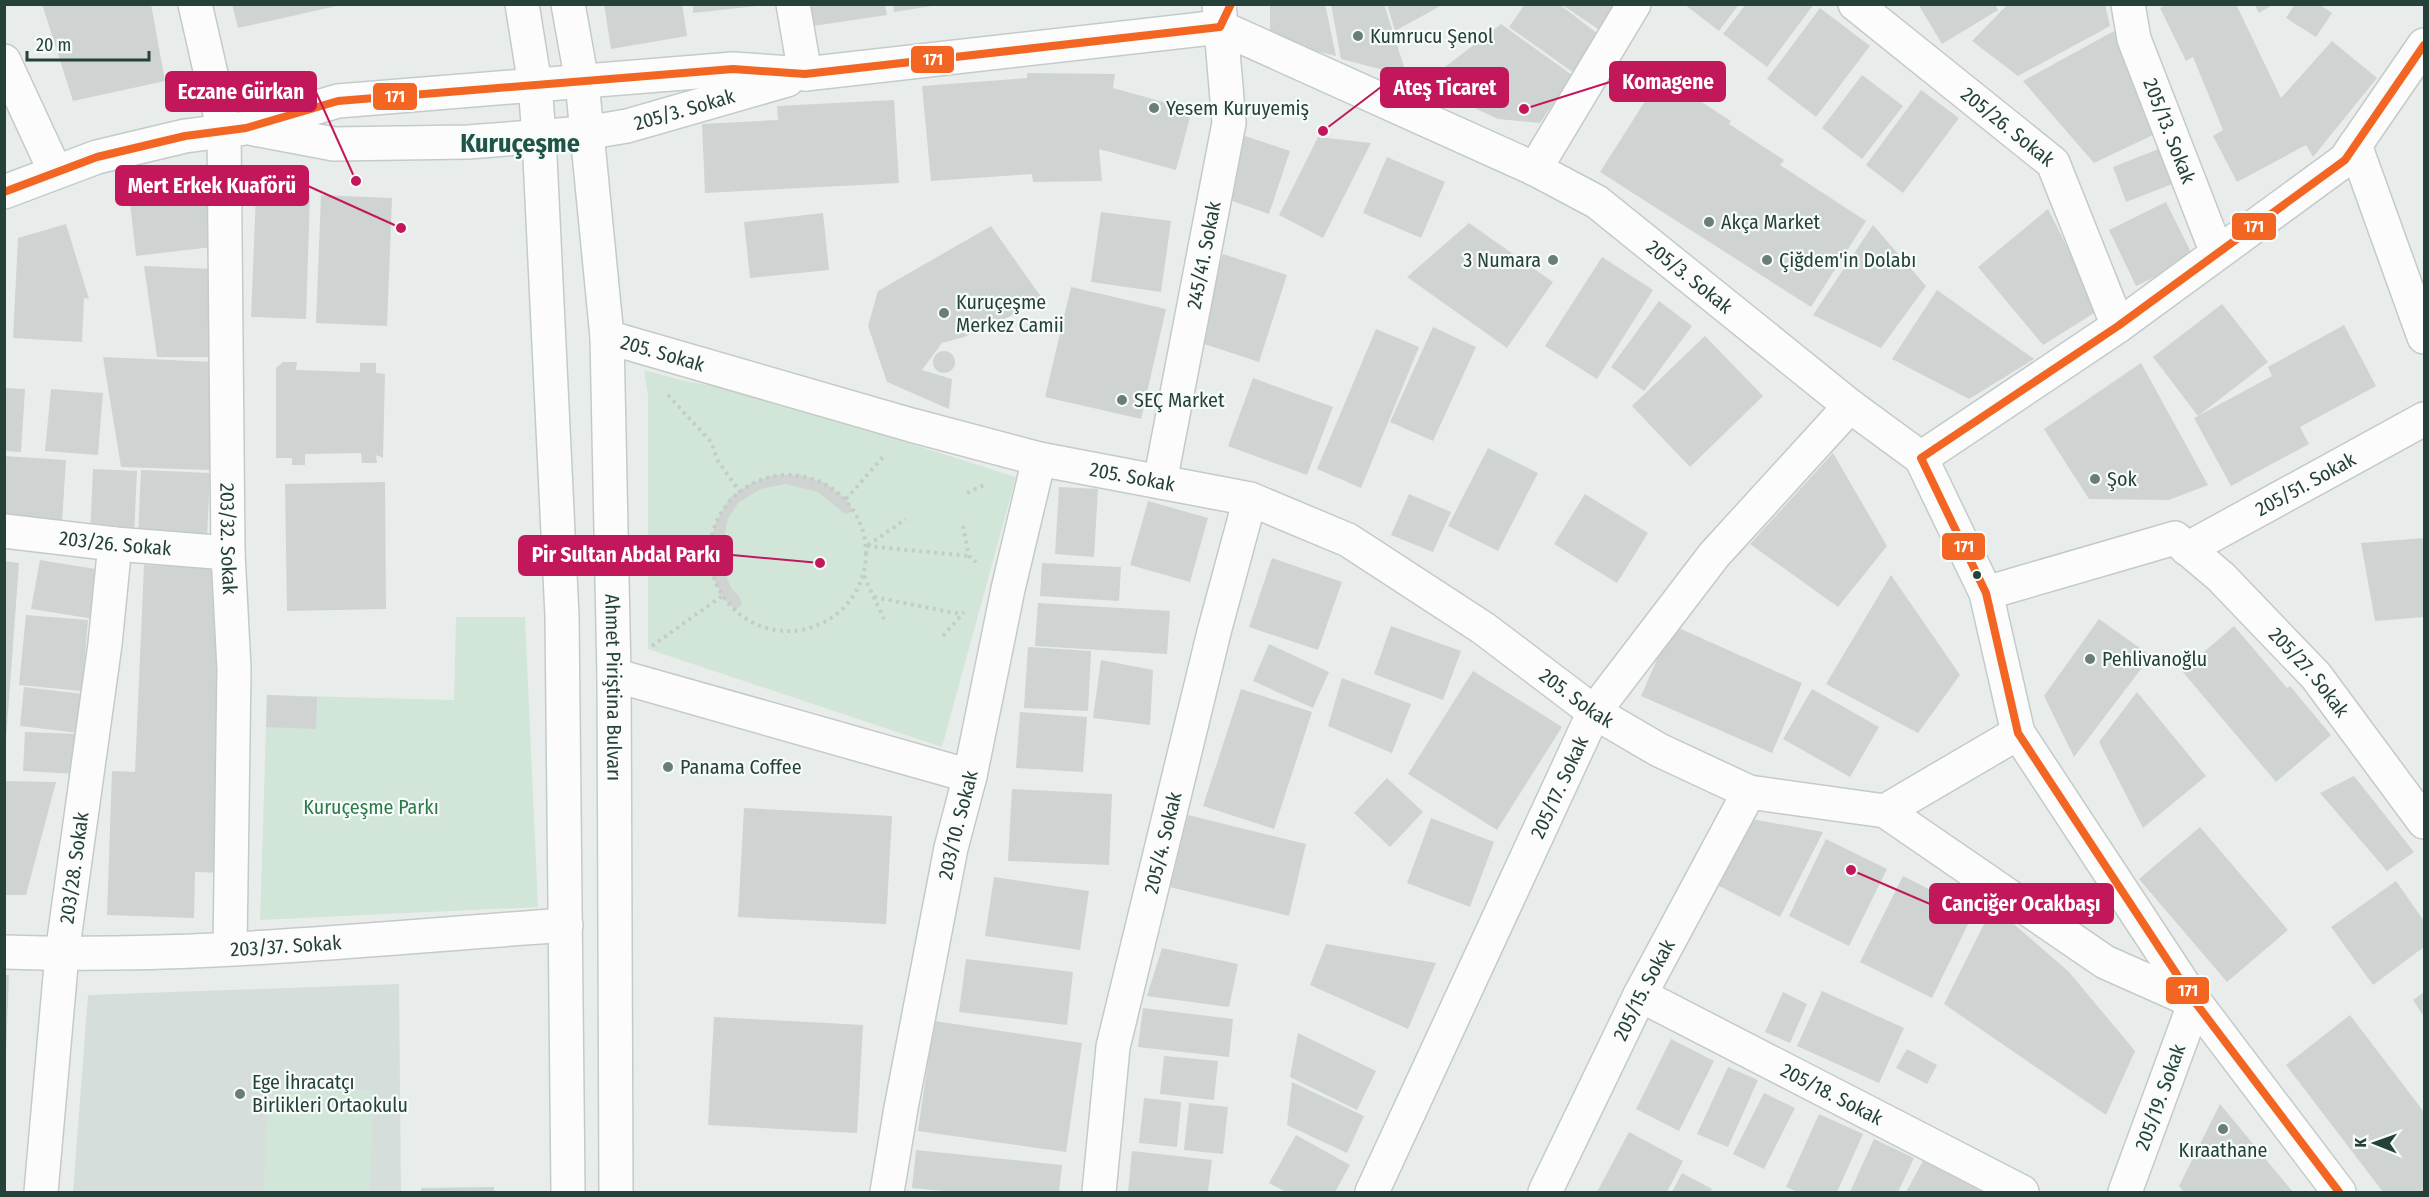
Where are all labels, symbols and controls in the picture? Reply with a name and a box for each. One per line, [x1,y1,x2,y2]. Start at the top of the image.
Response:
scale bar [27,24,148,62]
place label: Kumrucu Şenol [1370,24,1493,49]
marker: Kumrucu Şenol [1351,29,1365,43]
text: 20 m [36,34,71,56]
line badge: 171 [910,45,955,74]
text: 171 [923,50,943,69]
callout: Komagene [1610,62,1725,101]
callout: Ateş Ticaret [1381,68,1508,107]
text: Komagene [1622,69,1714,95]
callout: Eczane Gürkan [166,72,316,111]
text: Ateş Ticaret [1393,75,1497,101]
street label: 205/13. Sokak [2138,75,2201,187]
text: Eczane Gürkan [178,79,304,105]
line badge: 171 [372,82,418,111]
street label: 205/26. Sokak [1956,82,2060,172]
street label: 205/3. Sokak [631,84,738,135]
text: 171 [385,87,405,106]
place label: Yesem Kuruyemiş [1166,96,1309,121]
marker: Yesem Kuruyemiş [1147,101,1161,115]
district label: Kuruçeşme [460,128,580,159]
callout: Mert Erkek Kuaförü [116,166,308,205]
text: Mert Erkek Kuaförü [128,173,296,199]
street label: 245/41. Sokak [1182,199,1226,311]
place label: Akça Market [1721,210,1821,234]
line badge: 171 [2231,212,2277,241]
marker: Akça Market [1702,215,1716,229]
text: 171 [2244,217,2264,236]
street label: 205/3. Sokak [1642,235,1738,319]
place label: 3 Numara [1463,248,1541,272]
place label: Çiğdem'in Dolabı [1779,248,1916,273]
marker: 3 Numara [1546,253,1560,267]
marker: Çiğdem'in Dolabı [1760,253,1774,267]
place label: Kuruçeşme Merkez Camii [956,290,1064,337]
marker: Kuruçeşme Merkez Camii [937,306,951,320]
street label: 205. Sokak [618,330,708,377]
place label: SEÇ Market [1134,388,1225,413]
marker: SEÇ Market [1115,393,1129,407]
street label: 205/51. Sokak [2251,447,2360,521]
street label: 205. Sokak [1088,457,1178,497]
place label: Şok [2107,467,2137,492]
marker: Şok [2088,472,2102,486]
street label: 203/32. Sokak [215,483,242,596]
street label: 203/26. Sokak [58,526,173,561]
line badge: 171 [1941,532,1986,561]
callout: Pir Sultan Abdal Parkı [519,536,732,575]
text: 171 [1954,537,1974,556]
text: Pir Sultan Abdal Parkı [532,542,720,568]
unlabelled marker [1971,569,1983,581]
street label: Ahmet Piriştina Bulvarı [600,594,626,781]
street label: 205/27. Sokak [2264,622,2355,722]
place label: Pehlivanoğlu [2102,647,2207,671]
marker: Pehlivanoğlu [2083,652,2097,666]
street label: 205. Sokak [1535,663,1619,733]
street label: 205/17. Sokak [1525,732,1593,842]
place label: Panama Coffee [680,755,802,779]
marker: Panama Coffee [661,760,675,774]
street label: 203/10. Sokak [933,768,983,881]
street label: 205/4. Sokak [1139,789,1187,896]
park label: Kuruçeşme Parkı [303,795,439,820]
street label: 203/28. Sokak [54,810,94,925]
callout: Canciğer Ocakbaşı [1930,884,2113,923]
text: Canciğer Ocakbaşı [1941,891,2101,917]
street label: 203/37. Sokak [230,930,343,961]
street label: 205/15. Sokak [1608,934,1680,1044]
line badge: 171 [2165,976,2210,1005]
text: 171 [2178,981,2198,1000]
street label: 205/19. Sokak [2130,1040,2191,1153]
street label: 205/18. Sokak [1777,1058,1888,1131]
place label: Ege İhracatçı Birlikleri Ortaokulu [252,1070,408,1117]
marker: Ege İhracatçı Birlikleri Ortaokulu [233,1087,247,1101]
north arrow [2345,1113,2405,1173]
marker: Kıraathane [2216,1122,2230,1136]
text: K [2351,1137,2370,1148]
place label: Kıraathane [2179,1138,2267,1162]

